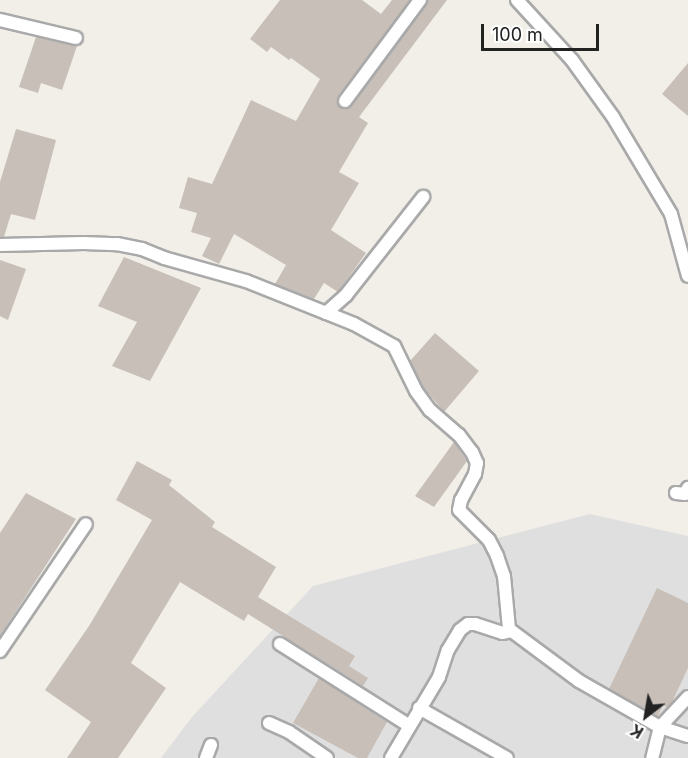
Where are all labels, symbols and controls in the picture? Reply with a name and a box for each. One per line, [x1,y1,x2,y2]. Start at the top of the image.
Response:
scale bar [484,12,602,50]
text: 100 m [492,24,543,45]
north arrow [616,686,676,746]
text: K [627,720,647,743]

